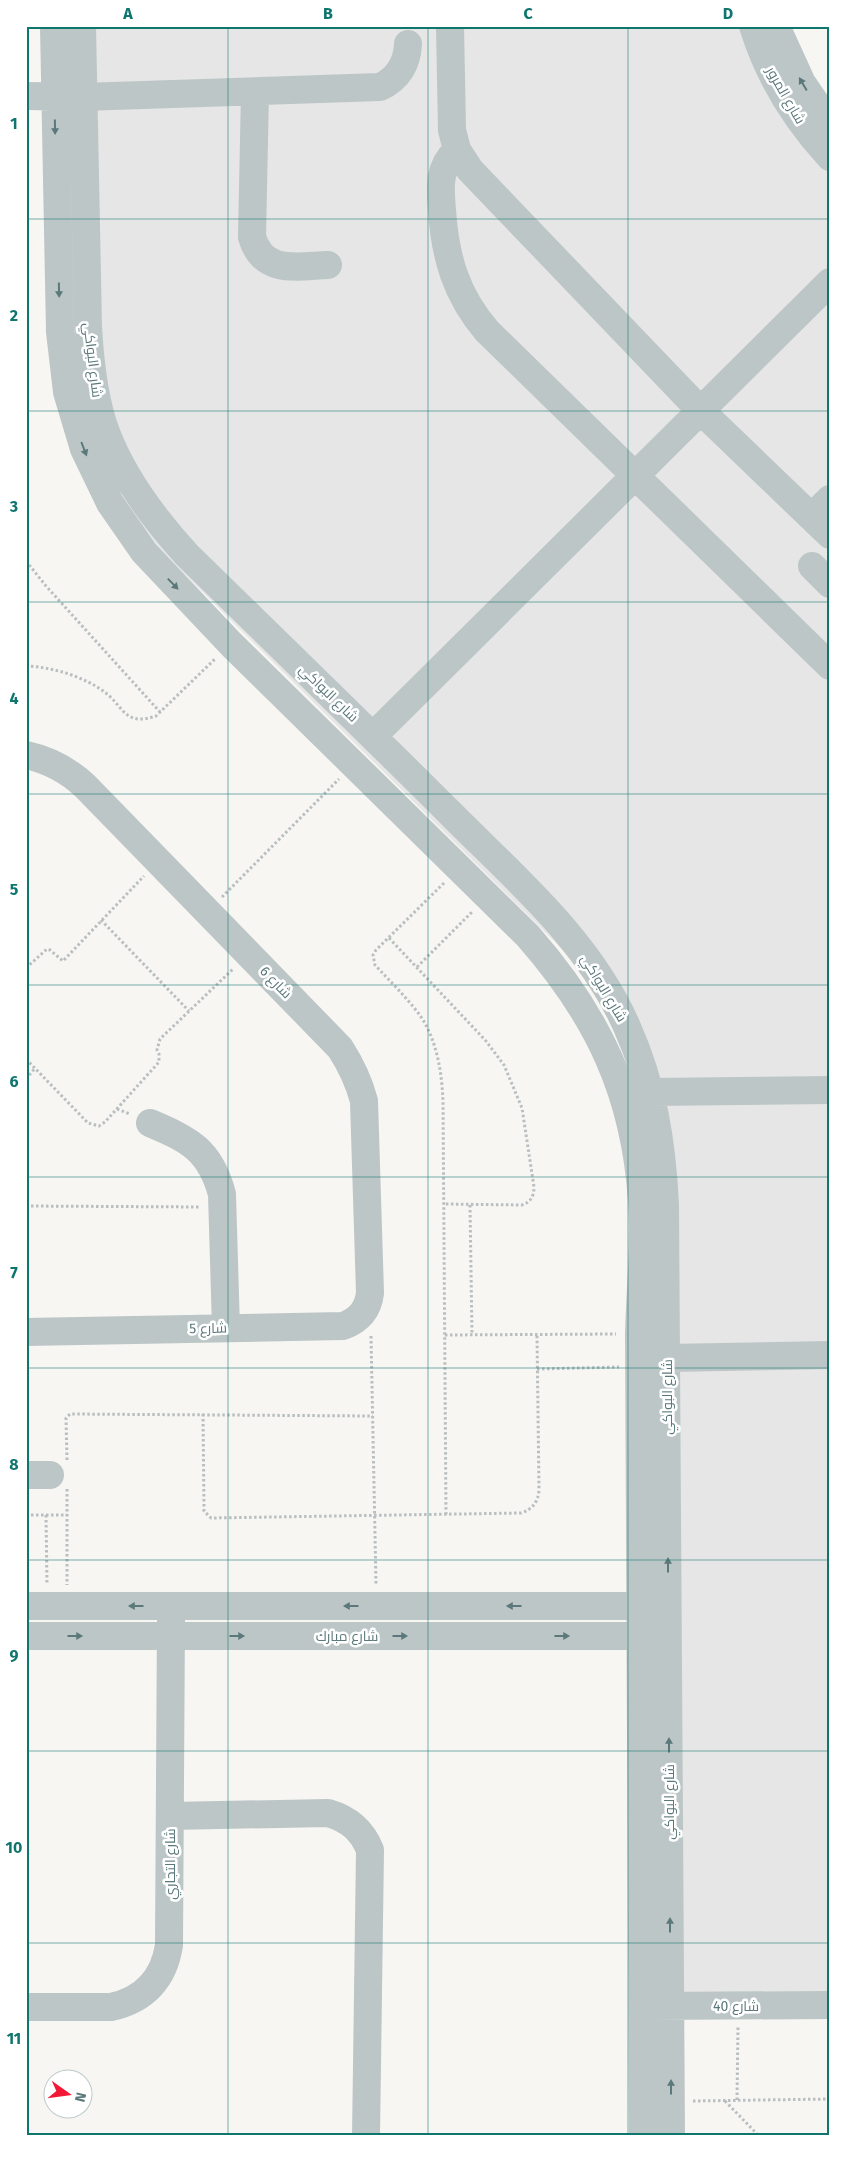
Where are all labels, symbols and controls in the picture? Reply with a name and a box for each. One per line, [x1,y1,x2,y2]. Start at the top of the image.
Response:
text: A [122,4,133,23]
text: B [323,4,333,23]
text: C [523,4,533,23]
text: D [723,4,733,23]
street label: شارع المرور [762,63,809,127]
one-way arrow [798,77,807,90]
text: 1 [10,114,18,133]
one-way arrow [52,120,60,136]
one-way arrow [55,282,63,298]
text: 2 [10,306,18,325]
street label: شارع البواكي [76,322,106,399]
one-way arrow [81,442,88,457]
text: 3 [9,497,18,516]
one-way arrow [167,577,179,589]
street label: شارع البواكي [293,661,362,728]
text: 4 [9,689,19,708]
text: 5 [10,880,19,899]
street label: شارع البواكي [574,952,630,1027]
street label: شارع 6 [256,963,295,1002]
text: 6 [9,1072,19,1091]
text: 7 [10,1263,18,1282]
street label: شارع 5 [189,1320,227,1337]
street label: شارع البواكي [659,1359,679,1435]
text: 8 [9,1455,19,1474]
one-way arrow [664,1556,672,1572]
one-way arrow [128,1602,144,1610]
one-way arrow [343,1602,359,1610]
one-way arrow [506,1602,522,1610]
street label: شارع مبارك [316,1628,378,1645]
one-way arrow [67,1632,83,1640]
one-way arrow [230,1632,246,1640]
one-way arrow [392,1632,408,1640]
one-way arrow [555,1632,571,1640]
text: 9 [10,1646,19,1665]
one-way arrow [665,1736,673,1752]
street label: شارع البواكي [661,1764,681,1840]
street label: شارع التجاري [162,1828,182,1900]
text: 10 [6,1838,22,1857]
one-way arrow [666,1916,674,1932]
street label: شارع 40 [713,1998,759,2015]
text: 11 [7,2029,21,2048]
north arrow [42,2070,92,2120]
one-way arrow [667,2079,675,2095]
text: N [71,2090,90,2104]

